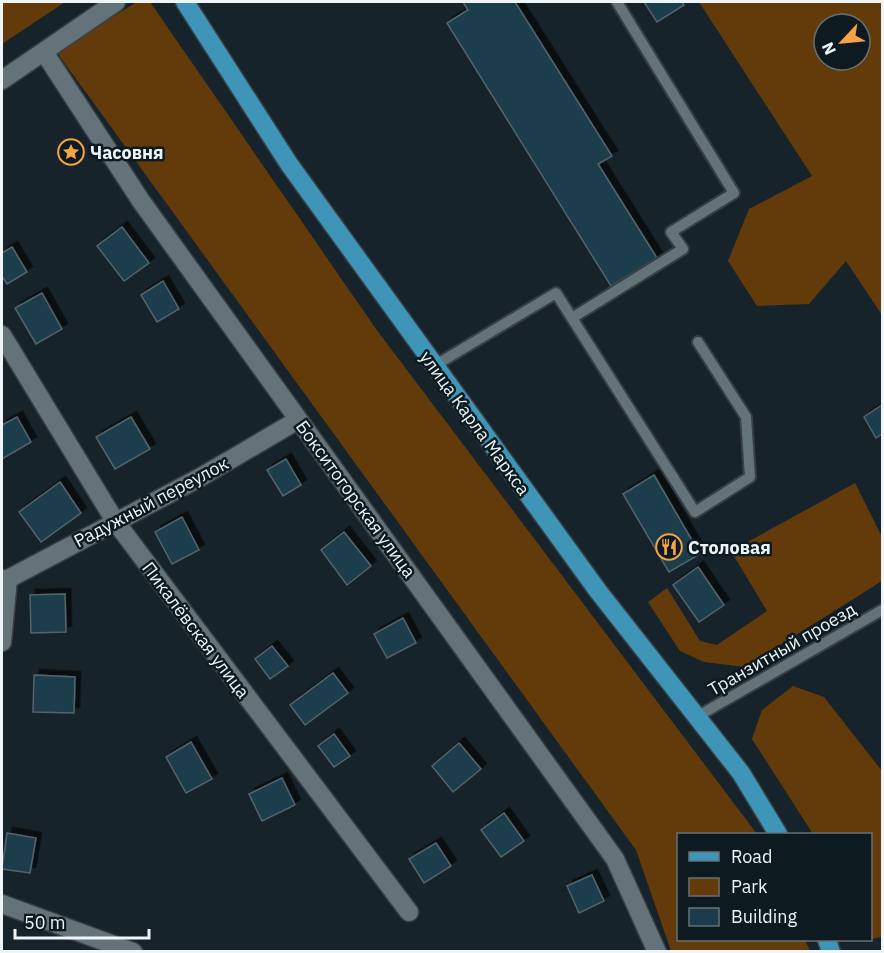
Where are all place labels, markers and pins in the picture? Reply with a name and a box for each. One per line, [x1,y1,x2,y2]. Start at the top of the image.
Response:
place icon: Часовня [56,137,86,167]
place label: Часовня [90,141,164,164]
restaurant icon: Столовая [654,532,684,562]
place label: Столовая [688,536,771,559]

